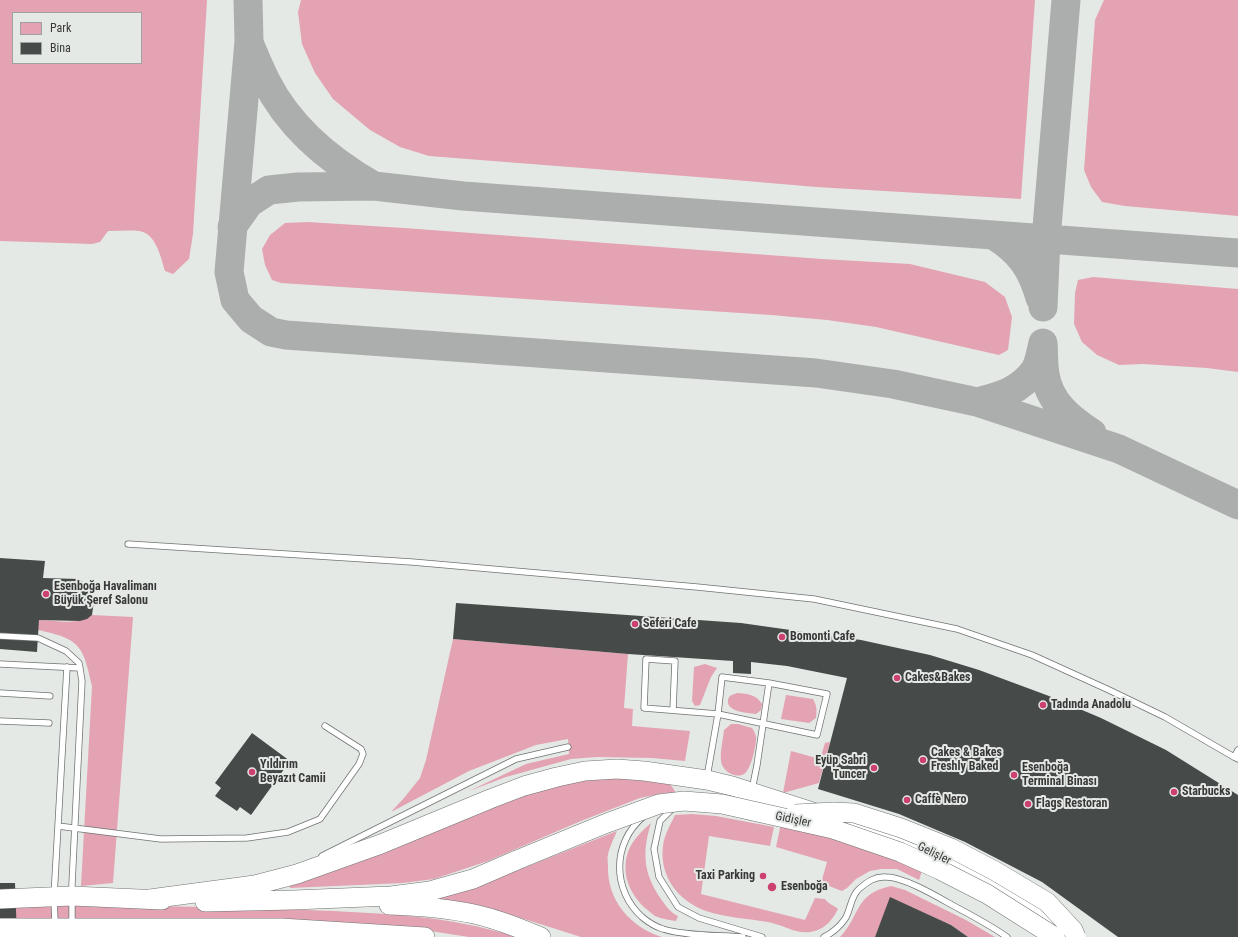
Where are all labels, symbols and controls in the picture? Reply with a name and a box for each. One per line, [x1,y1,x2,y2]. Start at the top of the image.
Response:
legend [12,12,142,64]
text: Park [50,21,71,35]
text: Bina [50,41,71,55]
place label: Esenboğa Havalimanı Büyük Şeref Salonu [54,580,157,608]
marker: Esenboğa Havalimanı Büyük Şeref Salonu [41,589,51,599]
place label: Seferi Cafe [643,617,697,631]
marker: Seferi Cafe [630,619,640,629]
place label: Bomonti Cafe [790,630,855,644]
marker: Bomonti Cafe [777,632,787,642]
place label: Cakes&Bakes [905,671,970,685]
marker: Cakes&Bakes [892,673,902,683]
place label: Tadında Anadolu [1051,698,1131,712]
marker: Tadında Anadolu [1038,700,1048,710]
place label: Cakes & Bakes Freshly Baked [931,746,1002,774]
place label: Eyüp Sabri Tuncer [815,754,866,782]
marker: Cakes & Bakes Freshly Baked [918,755,928,765]
place label: Yıldırım Beyazıt Camii [260,758,326,786]
place label: Esenboğa Terminal Binası [1022,761,1097,789]
marker: Eyüp Sabri Tuncer [869,763,879,773]
marker: Yıldırım Beyazıt Camii [247,767,257,777]
marker: Esenboğa Terminal Binası [1009,770,1019,780]
place label: Starbucks [1182,785,1230,799]
marker: Starbucks [1169,787,1179,797]
place label: Caffè Nero [915,793,967,807]
marker: Caffè Nero [902,795,912,805]
place label: Flags Restoran [1036,797,1107,811]
marker: Flags Restoran [1023,799,1033,809]
street label: Gidişler [774,809,812,831]
street label: Gelişler [915,840,953,868]
place label: Taxi Parking [696,869,755,883]
marker: Taxi Parking [758,871,768,881]
place label: Esenboğa [781,880,828,894]
marker: Esenboğa [766,881,778,893]

